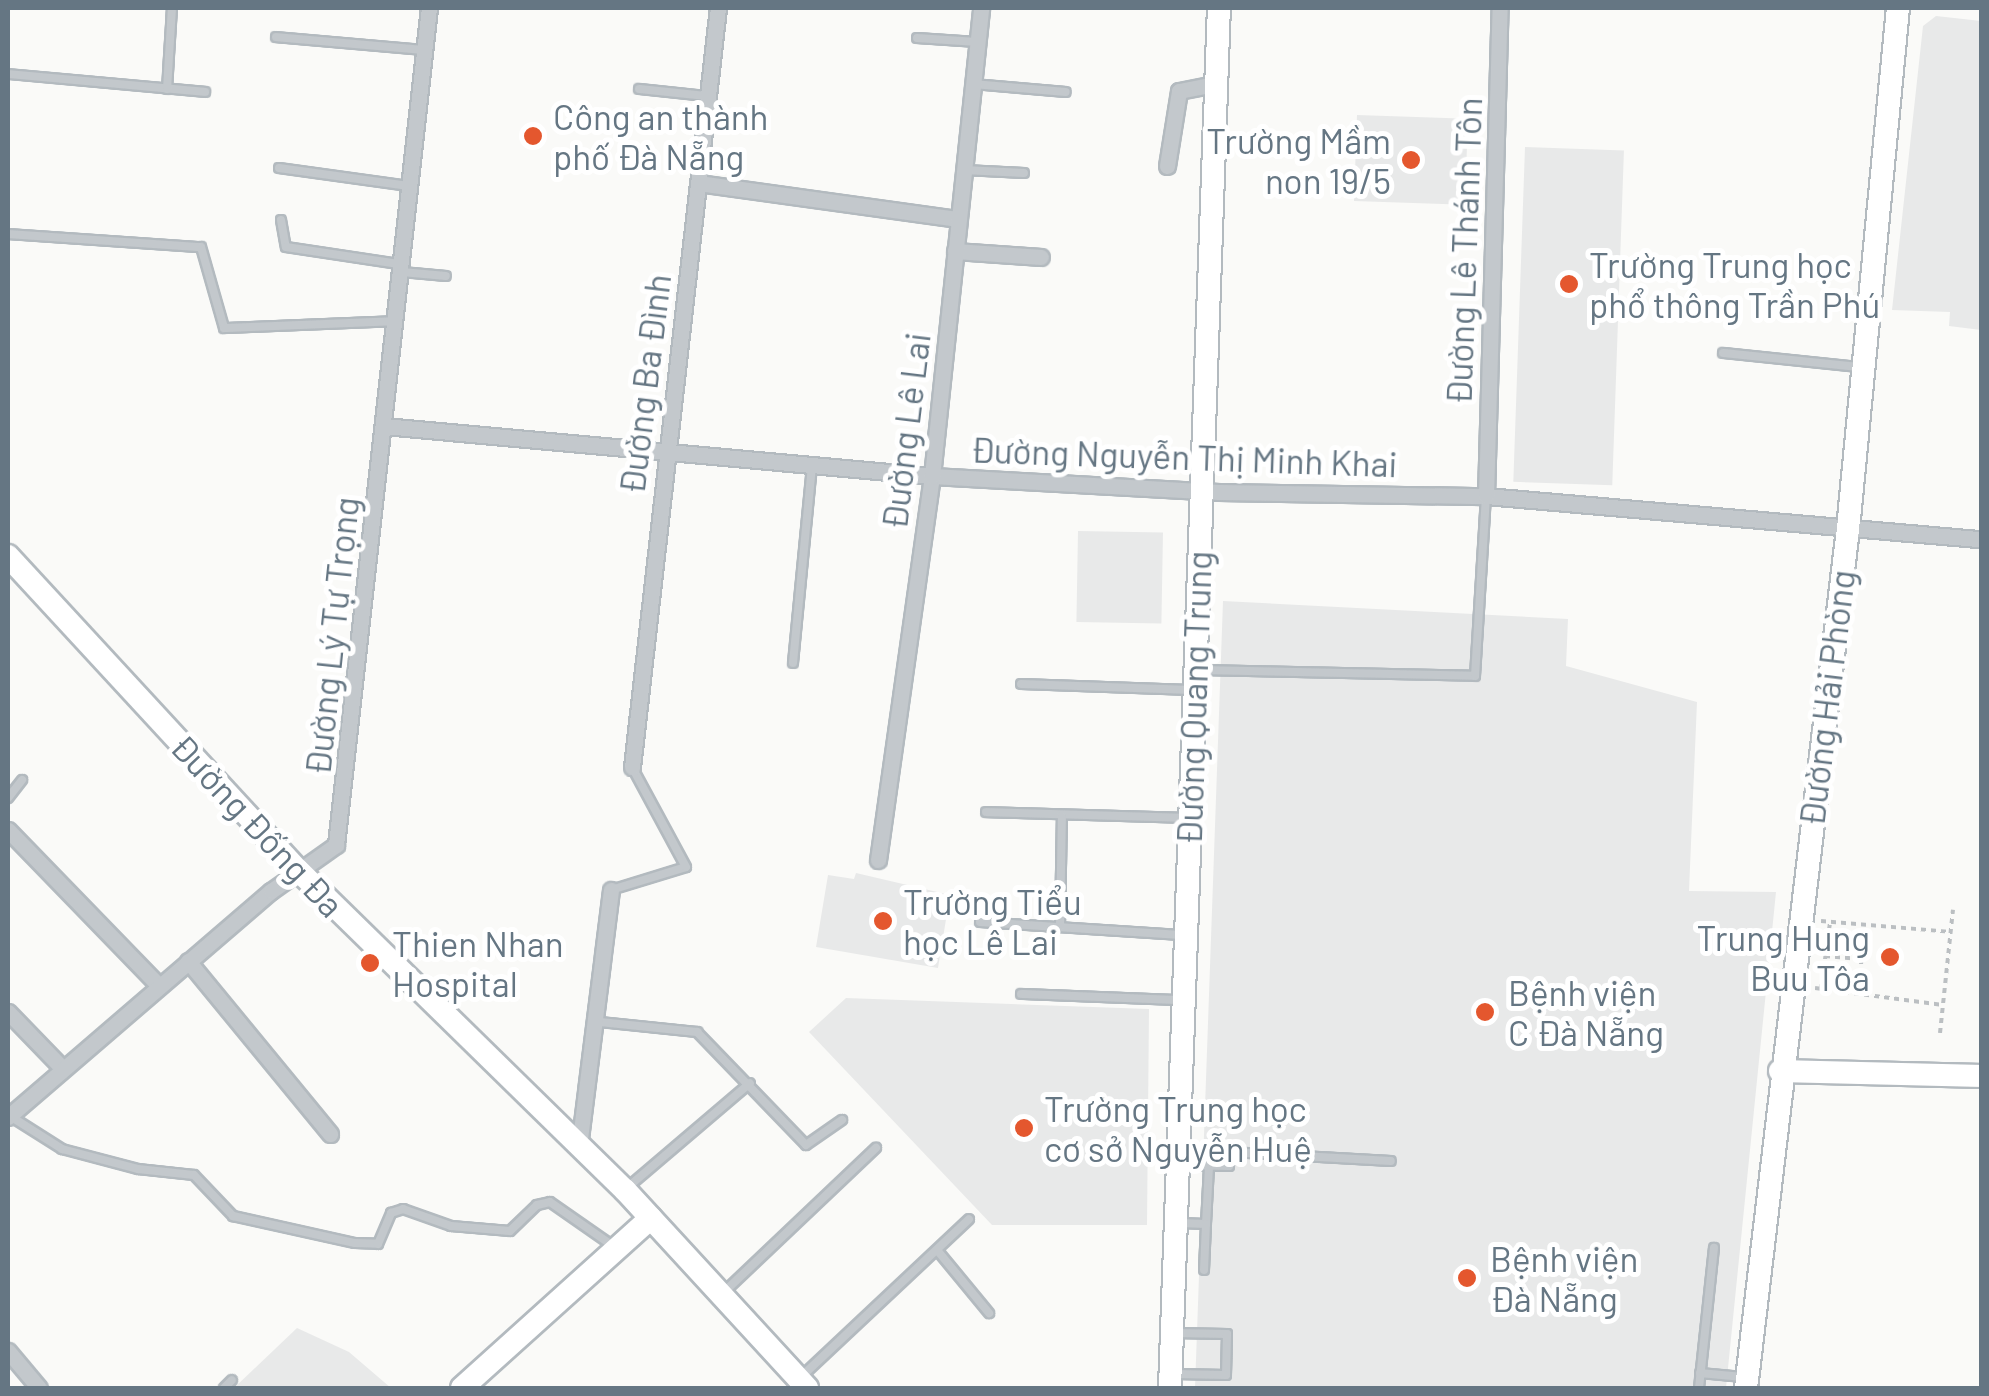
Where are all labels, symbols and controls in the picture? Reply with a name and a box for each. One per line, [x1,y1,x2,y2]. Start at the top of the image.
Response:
place label: Công an thành phố Đà Nẵng [553,95,768,177]
street label: Đường Lê Thánh Tôn [1437,97,1489,405]
place label: Trường Mầm non 19/5 [1206,119,1391,201]
marker: Công an thành phố Đà Nẵng [522,125,544,147]
marker: Trường Mầm non 19/5 [1400,149,1422,171]
place label: Trường Trung học phổ thông Trần Phú [1589,243,1880,325]
street label: Đường Ba Đình [610,272,678,496]
marker: Trường Trung học phổ thông Trần Phú [1558,273,1580,295]
street label: Đường Lê Lai [872,330,938,532]
street label: Đường Nguyễn Thị Minh Khai [970,428,1398,484]
street label: Đường Lý Tự Trọng [296,495,366,777]
street label: Đường Quang Trung [1167,550,1219,846]
street label: Đường Hải Phòng [1789,567,1863,829]
street label: Đường Đống Đa [163,725,353,925]
place label: Trường Tiểu học Lê Lai [903,880,1082,962]
marker: Trường Tiểu học Lê Lai [872,910,894,932]
place label: Trung Hung Buu Tôa [1697,916,1870,998]
place label: Thien Nhan Hospital [392,922,563,1004]
marker: Trung Hung Buu Tôa [1879,946,1901,968]
marker: Thien Nhan Hospital [357,950,383,976]
place label: Bệnh viện C Đà Nẵng [1508,971,1664,1053]
marker: Bệnh viện C Đà Nẵng [1472,999,1498,1025]
place label: Trường Trung học cơ sở Nguyễn Huệ [1044,1087,1312,1169]
marker: Trường Trung học cơ sở Nguyễn Huệ [1013,1117,1035,1139]
place label: Bệnh viện Đà Nẵng [1490,1237,1638,1319]
marker: Bệnh viện Đà Nẵng [1454,1265,1480,1291]

